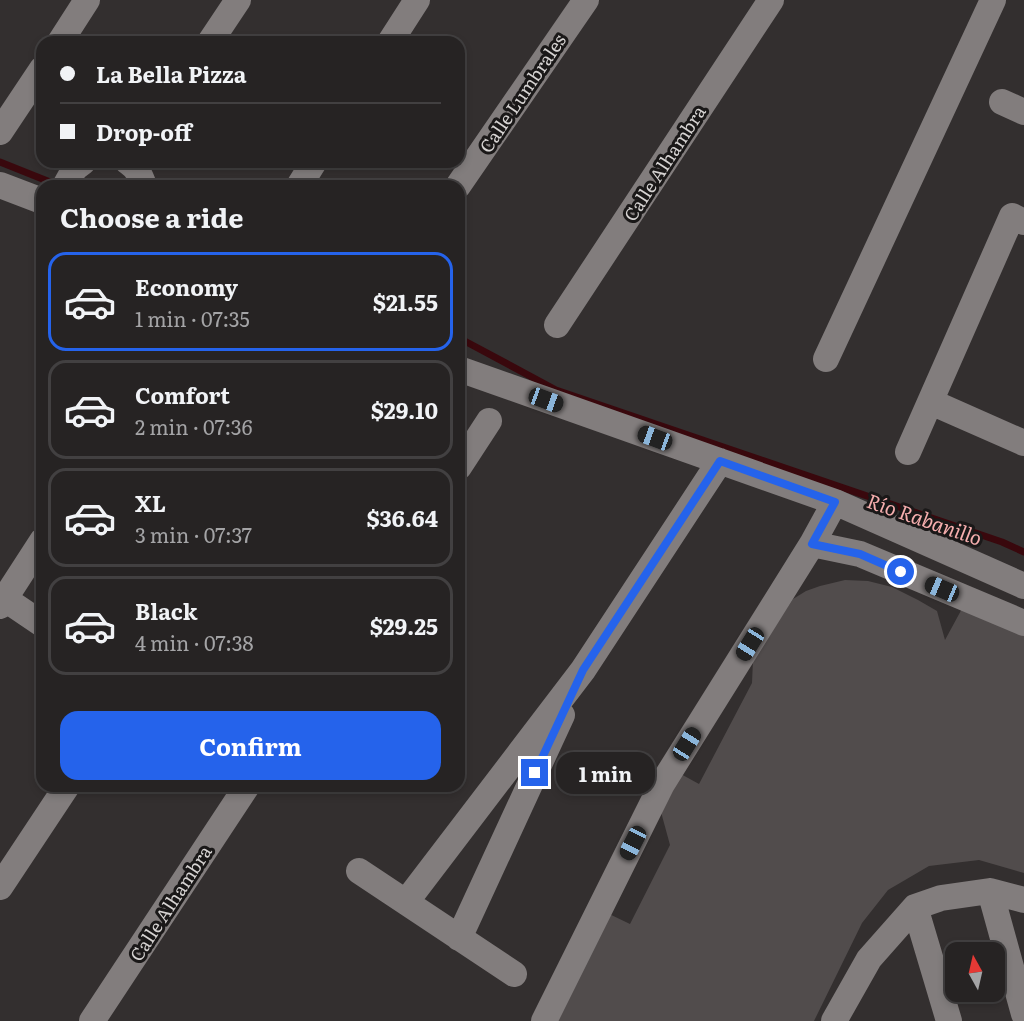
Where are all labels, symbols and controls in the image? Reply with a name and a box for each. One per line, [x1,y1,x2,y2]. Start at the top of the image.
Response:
street label: Calle Lumbrales [472,28,572,158]
text: La Bella Pizza [96,57,247,90]
street label: Calle Alhambra [616,99,712,226]
text: Drop-off [96,115,192,148]
text: Choose a ride [60,196,243,236]
text: Economy [135,270,238,303]
icon: car [63,275,117,329]
text: $21.55 [373,285,438,318]
text: 1 min · 07:35 [135,303,250,333]
text: Comfort [135,378,230,411]
icon: car [63,383,117,437]
car [526,385,566,415]
text: $29.10 [371,393,438,426]
text: 2 min · 07:36 [135,411,252,441]
car [635,423,675,453]
water label: Río Rabanillo [863,484,987,552]
text: XL [135,486,166,519]
icon: car [63,491,117,545]
text: $36.64 [366,501,438,534]
text: 3 min · 07:37 [135,519,252,549]
route start [887,558,914,585]
car [922,574,962,604]
text: Black [135,594,197,627]
icon: car [63,599,117,653]
text: $29.25 [370,609,438,642]
car [733,624,767,664]
text: 4 min · 07:38 [135,627,254,657]
button: Confirm [60,711,441,780]
car [670,724,704,764]
callout: 1 min [556,752,655,794]
text: 1 min [579,758,632,788]
route end [521,759,548,786]
car [617,823,649,863]
street label: Calle Alhambra [122,839,218,966]
north arrow [945,942,1005,1002]
map controls [945,942,1005,1002]

